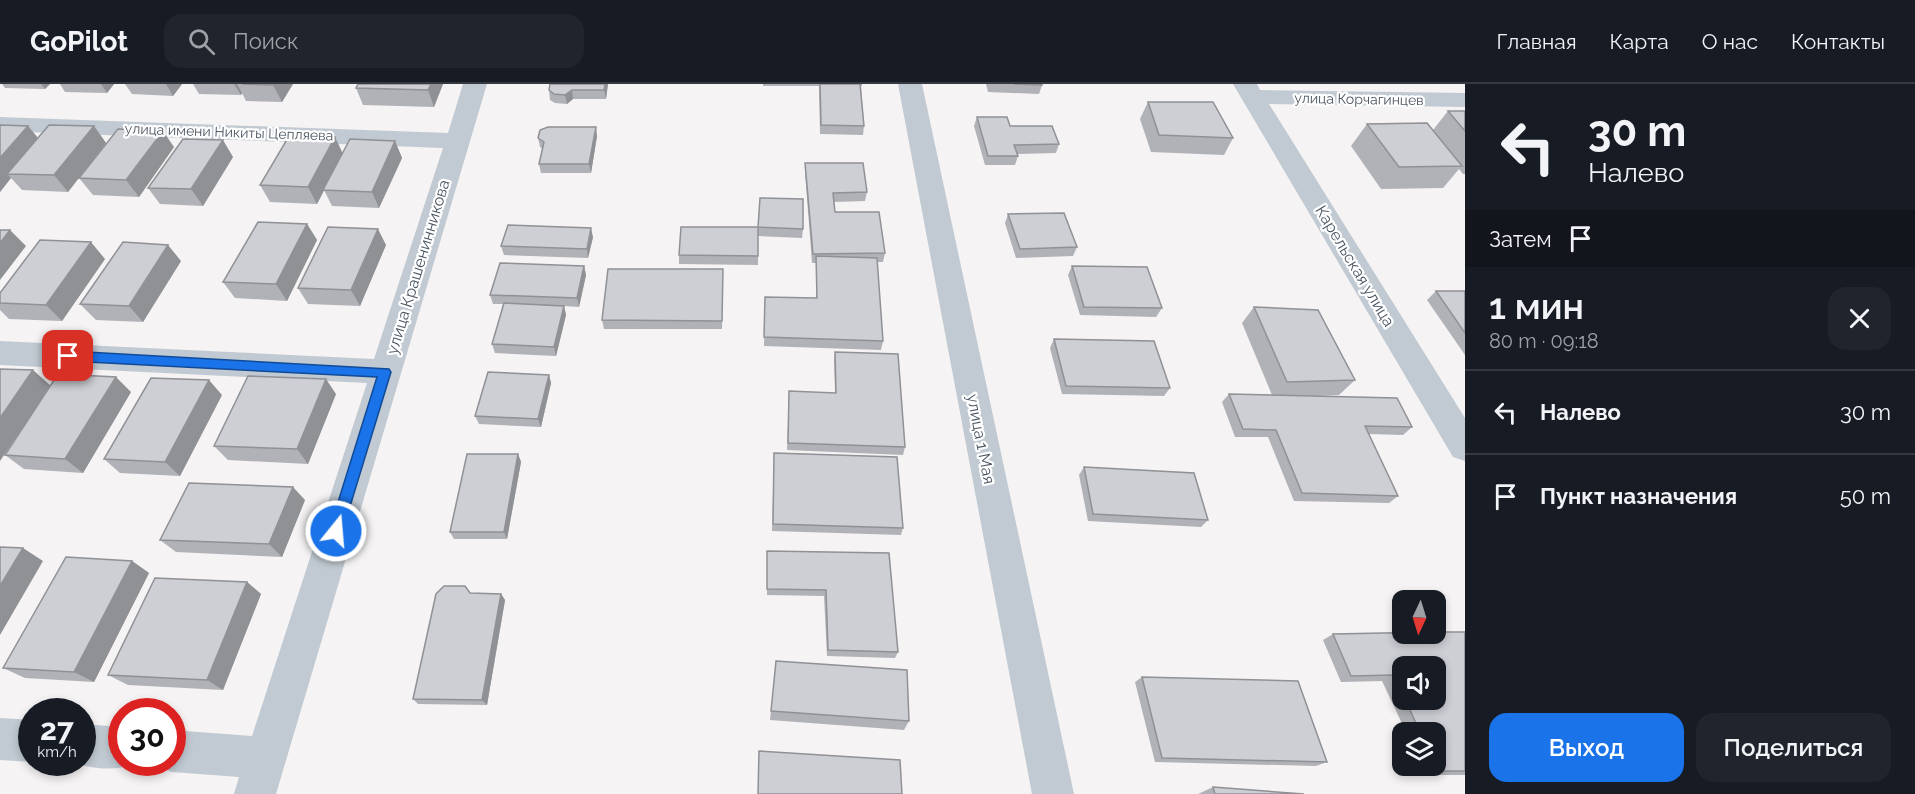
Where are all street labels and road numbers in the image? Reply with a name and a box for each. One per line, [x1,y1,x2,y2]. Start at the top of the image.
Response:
street label: улица Корчагинцев [1294,90,1424,108]
street label: улица имени Никиты Цепляева [125,120,333,144]
street label: улица Крашенинникова [382,177,454,357]
street label: Карельская улица [1311,202,1399,330]
street label: улица 1 Мая [963,392,999,486]

